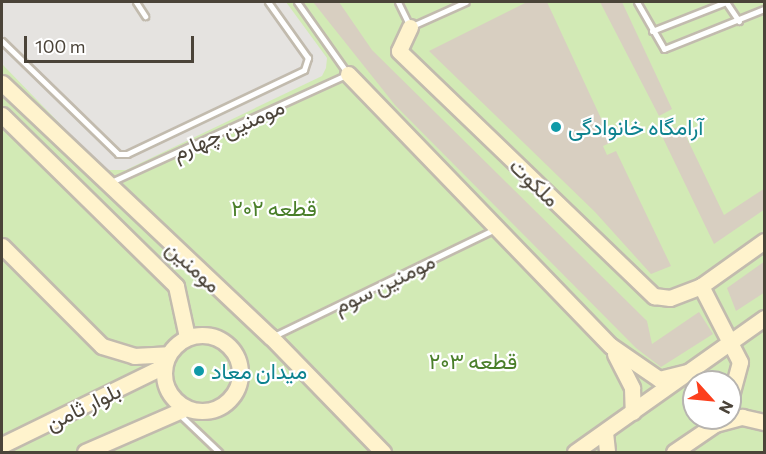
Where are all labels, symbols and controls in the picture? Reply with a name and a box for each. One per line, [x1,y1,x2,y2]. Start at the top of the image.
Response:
scale bar [27,24,196,62]
text: 100 m [35,35,85,57]
street label: مومنین چهارم [168,93,288,165]
place label: آرامگاه خانوادگی [568,114,703,140]
marker: آرامگاه خانوادگی [549,120,563,134]
street label: ملکوت [505,152,565,212]
park label: قطعه ۲۰۲ [231,195,317,221]
street label: مومنین [161,234,227,298]
street label: مومنین سوم [329,247,439,319]
park label: قطعه ۲۰۳ [429,348,517,374]
place label: میدان معاد [211,358,307,384]
marker: میدان معاد [192,364,206,378]
north arrow [682,370,742,430]
street label: بلوار ثامن [41,376,125,436]
text: N [716,398,738,417]

